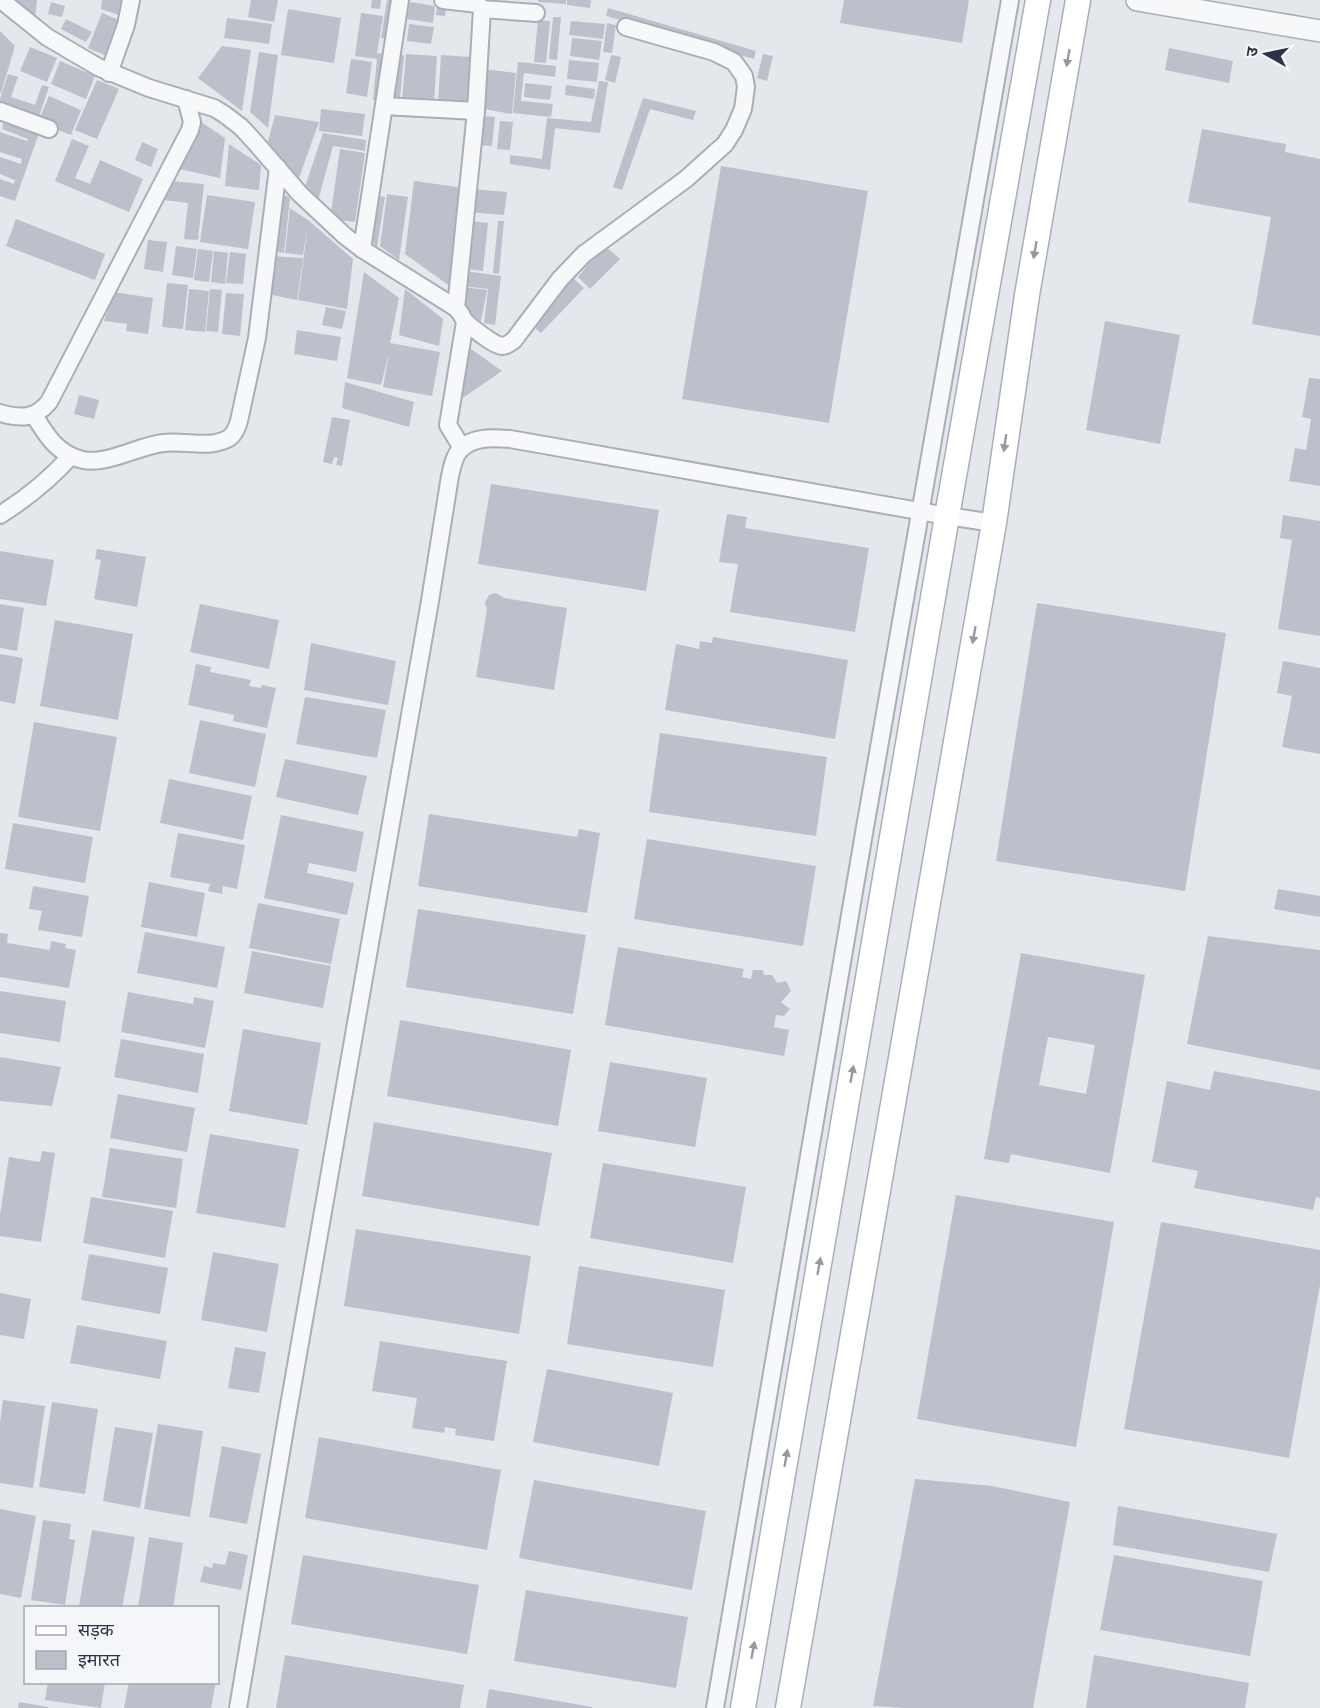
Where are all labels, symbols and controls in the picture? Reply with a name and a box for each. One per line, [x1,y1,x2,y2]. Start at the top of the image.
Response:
north arrow [1236,24,1296,84]
text: उ [1242,45,1263,58]
one-way arrow [1063,48,1072,67]
one-way arrow [1030,240,1039,259]
one-way arrow [1001,433,1010,452]
one-way arrow [969,626,978,645]
one-way arrow [848,1064,857,1083]
one-way arrow [815,1256,824,1275]
one-way arrow [782,1448,791,1467]
legend [24,1606,219,1684]
text: सड़क [78,1619,115,1641]
one-way arrow [749,1641,758,1660]
text: इमारत [78,1649,121,1671]

